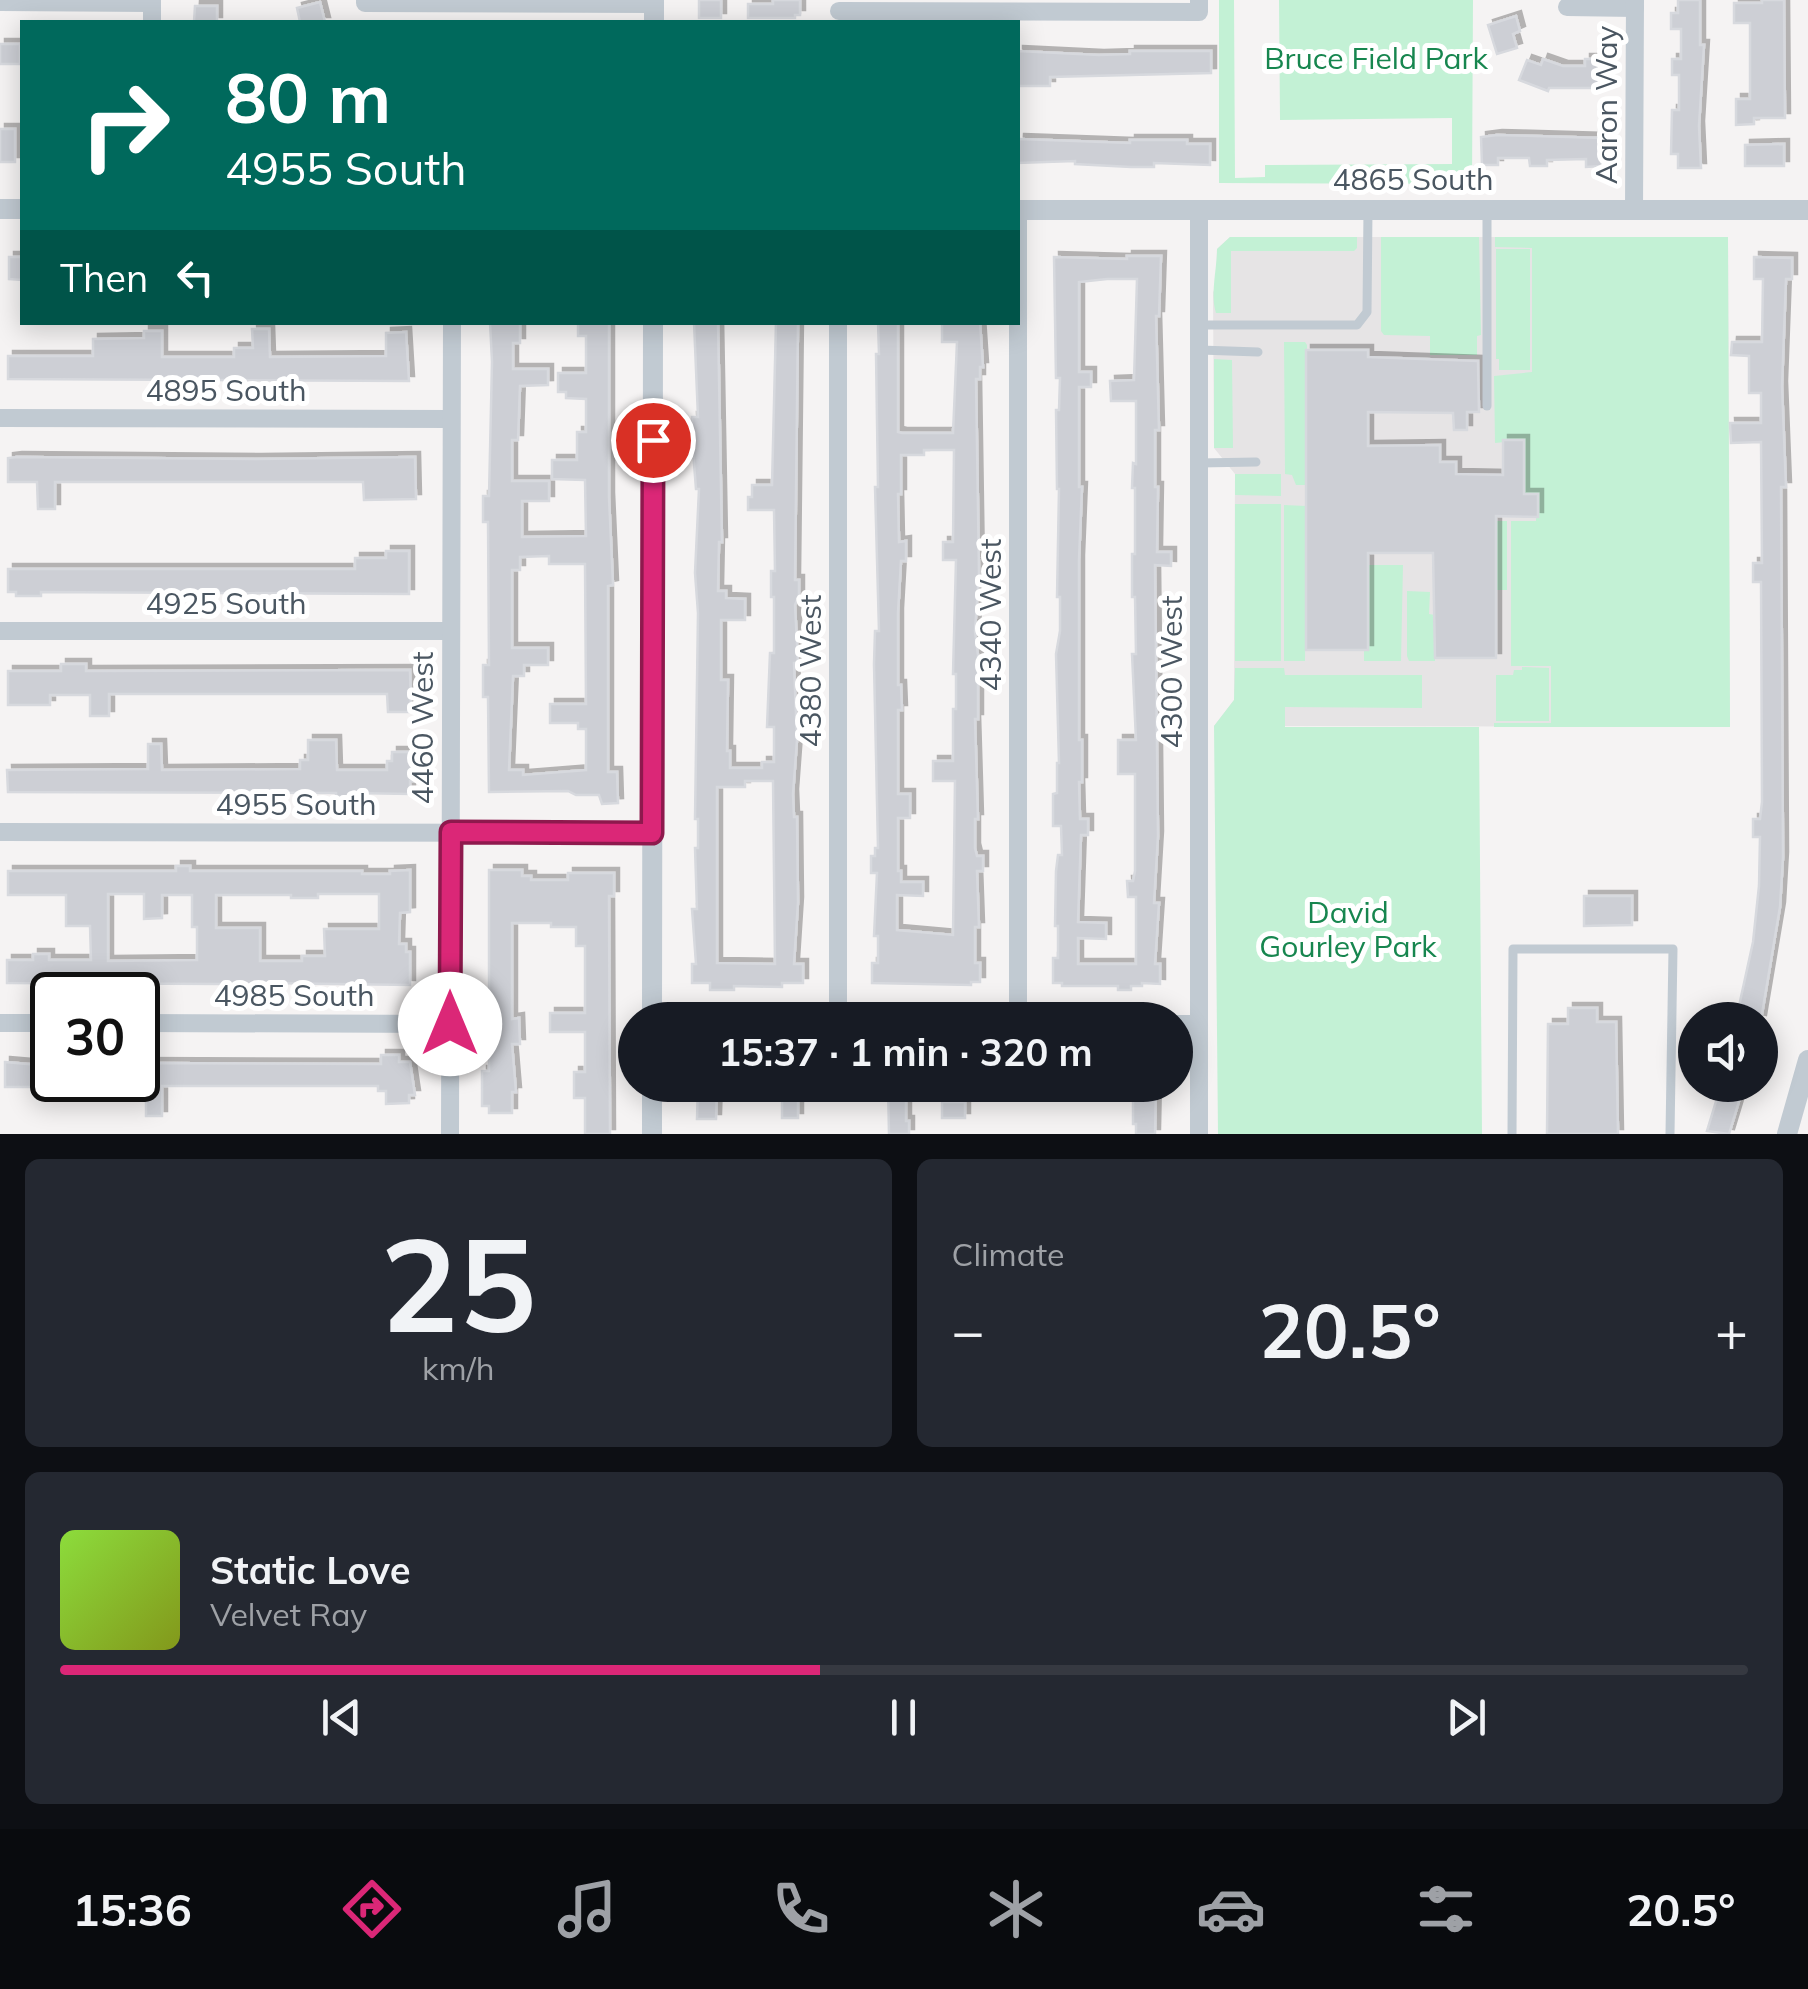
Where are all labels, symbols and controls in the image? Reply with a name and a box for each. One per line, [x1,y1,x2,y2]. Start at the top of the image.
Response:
street label: Aaron Way [1587,26,1625,184]
park label: Bruce Field Park [1264,39,1488,77]
text: 80 m [225,53,391,141]
icon: right [60,60,190,190]
text: 4955 South [225,140,467,196]
street label: 4865 South [1332,160,1494,198]
icon: left [168,250,223,305]
text: Then [60,254,148,302]
street label: 4895 South [145,371,307,409]
pin [611,398,696,483]
icon: arrive [626,413,681,468]
street label: 4340 West [971,539,1009,691]
street label: 4925 South [145,584,307,622]
street label: 4380 West [791,595,829,747]
street label: 4300 West [1152,596,1190,748]
street label: 4460 West [403,652,441,804]
street label: 4955 South [215,785,377,823]
park label: David Gourley Park [1259,893,1437,965]
speed limit sign: 30 [30,972,160,1102]
position arrow [398,972,502,1076]
street label: 4985 South [213,976,375,1014]
map controls [1678,1002,1778,1102]
button: sound [1678,1002,1778,1102]
text: 15:37 · 1 min · 320 m [718,1028,1093,1076]
text: 25 [380,1201,536,1365]
text: Climate [952,1234,1064,1274]
text: 20.5° [1259,1283,1441,1377]
text: − [952,1296,985,1365]
text: + [1715,1296,1748,1365]
text: km/h [422,1348,494,1388]
text: Static Love [210,1546,411,1594]
text: Velvet Ray [210,1594,367,1634]
icon: previous [314,1690,369,1745]
icon: pause [876,1690,931,1745]
icon: next [1439,1690,1494,1745]
icon: directions [337,1874,407,1944]
icon: music [552,1874,622,1944]
icon: phone [766,1874,836,1944]
icon: climate [981,1874,1051,1944]
icon: car [1196,1874,1266,1944]
icon: filters [1411,1874,1481,1944]
text: 15:36 [72,1881,192,1937]
text: 20.5° [1626,1881,1735,1937]

